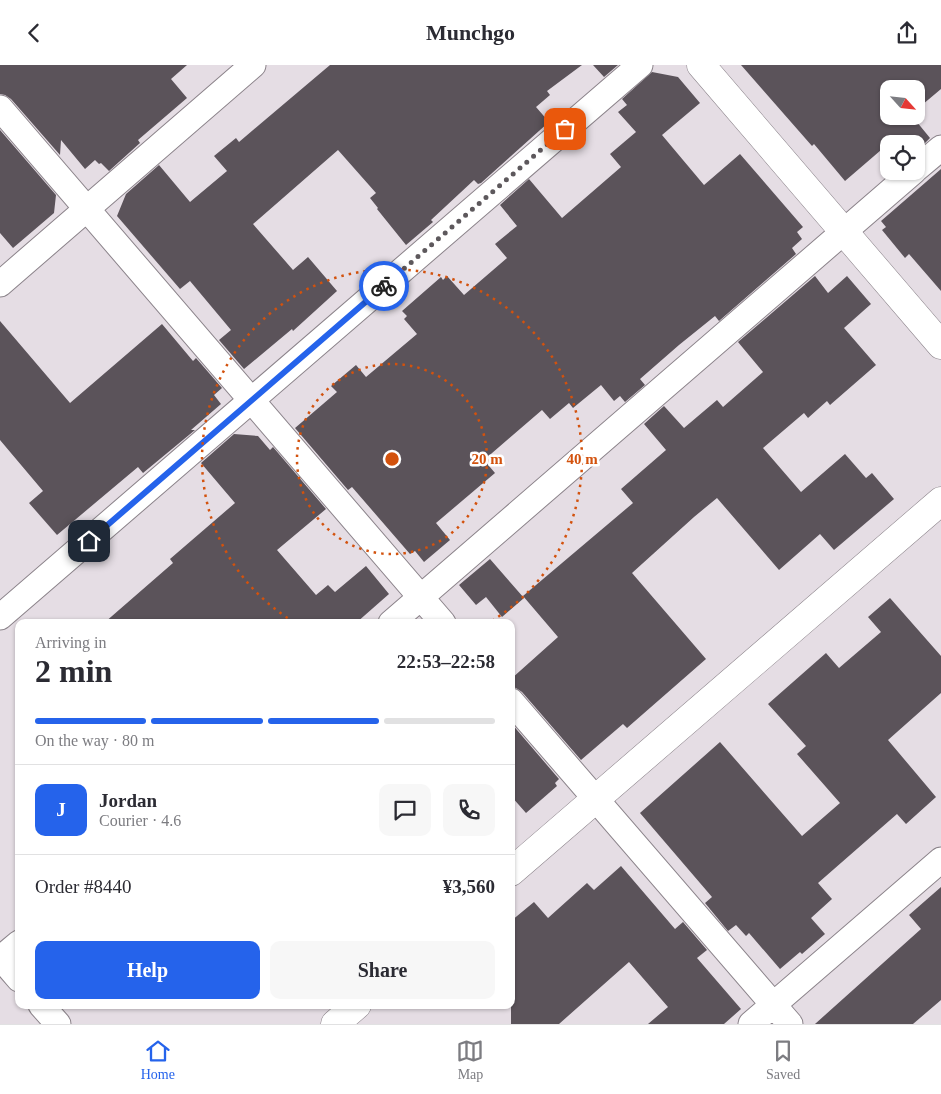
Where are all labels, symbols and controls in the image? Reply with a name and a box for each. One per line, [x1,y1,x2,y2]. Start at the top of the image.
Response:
icon: back [20,19,48,47]
icon: share [893,19,921,47]
text: Munchgo [426,20,515,45]
north arrow [880,80,925,125]
map controls [880,80,925,180]
pin [544,108,586,150]
icon: bag [551,115,579,143]
button: locate [880,135,925,180]
courier [359,261,409,311]
icon: bike [370,272,398,300]
centre of rings [383,450,401,468]
text: 20 m [471,451,503,467]
text: 40 m [566,451,598,467]
pin [68,520,110,562]
icon: home [75,527,103,555]
text: Arriving in [35,634,107,651]
text: 22:53–22:58 [397,651,495,672]
text: 2 min [35,653,112,689]
text: On the way · 80 m [35,732,155,749]
button: chat [379,784,431,836]
button: phone [443,784,495,836]
text: Jordan [99,790,157,811]
text: J [56,799,66,820]
text: Courier · 4.6 [99,812,181,829]
text: Order #8440 [35,876,132,897]
text: ¥3,560 [443,876,495,897]
button: Help [35,941,260,999]
button: Share [270,941,495,999]
tab: Home [141,1037,175,1083]
tab: Map [456,1037,484,1083]
tab: Saved [766,1037,800,1083]

